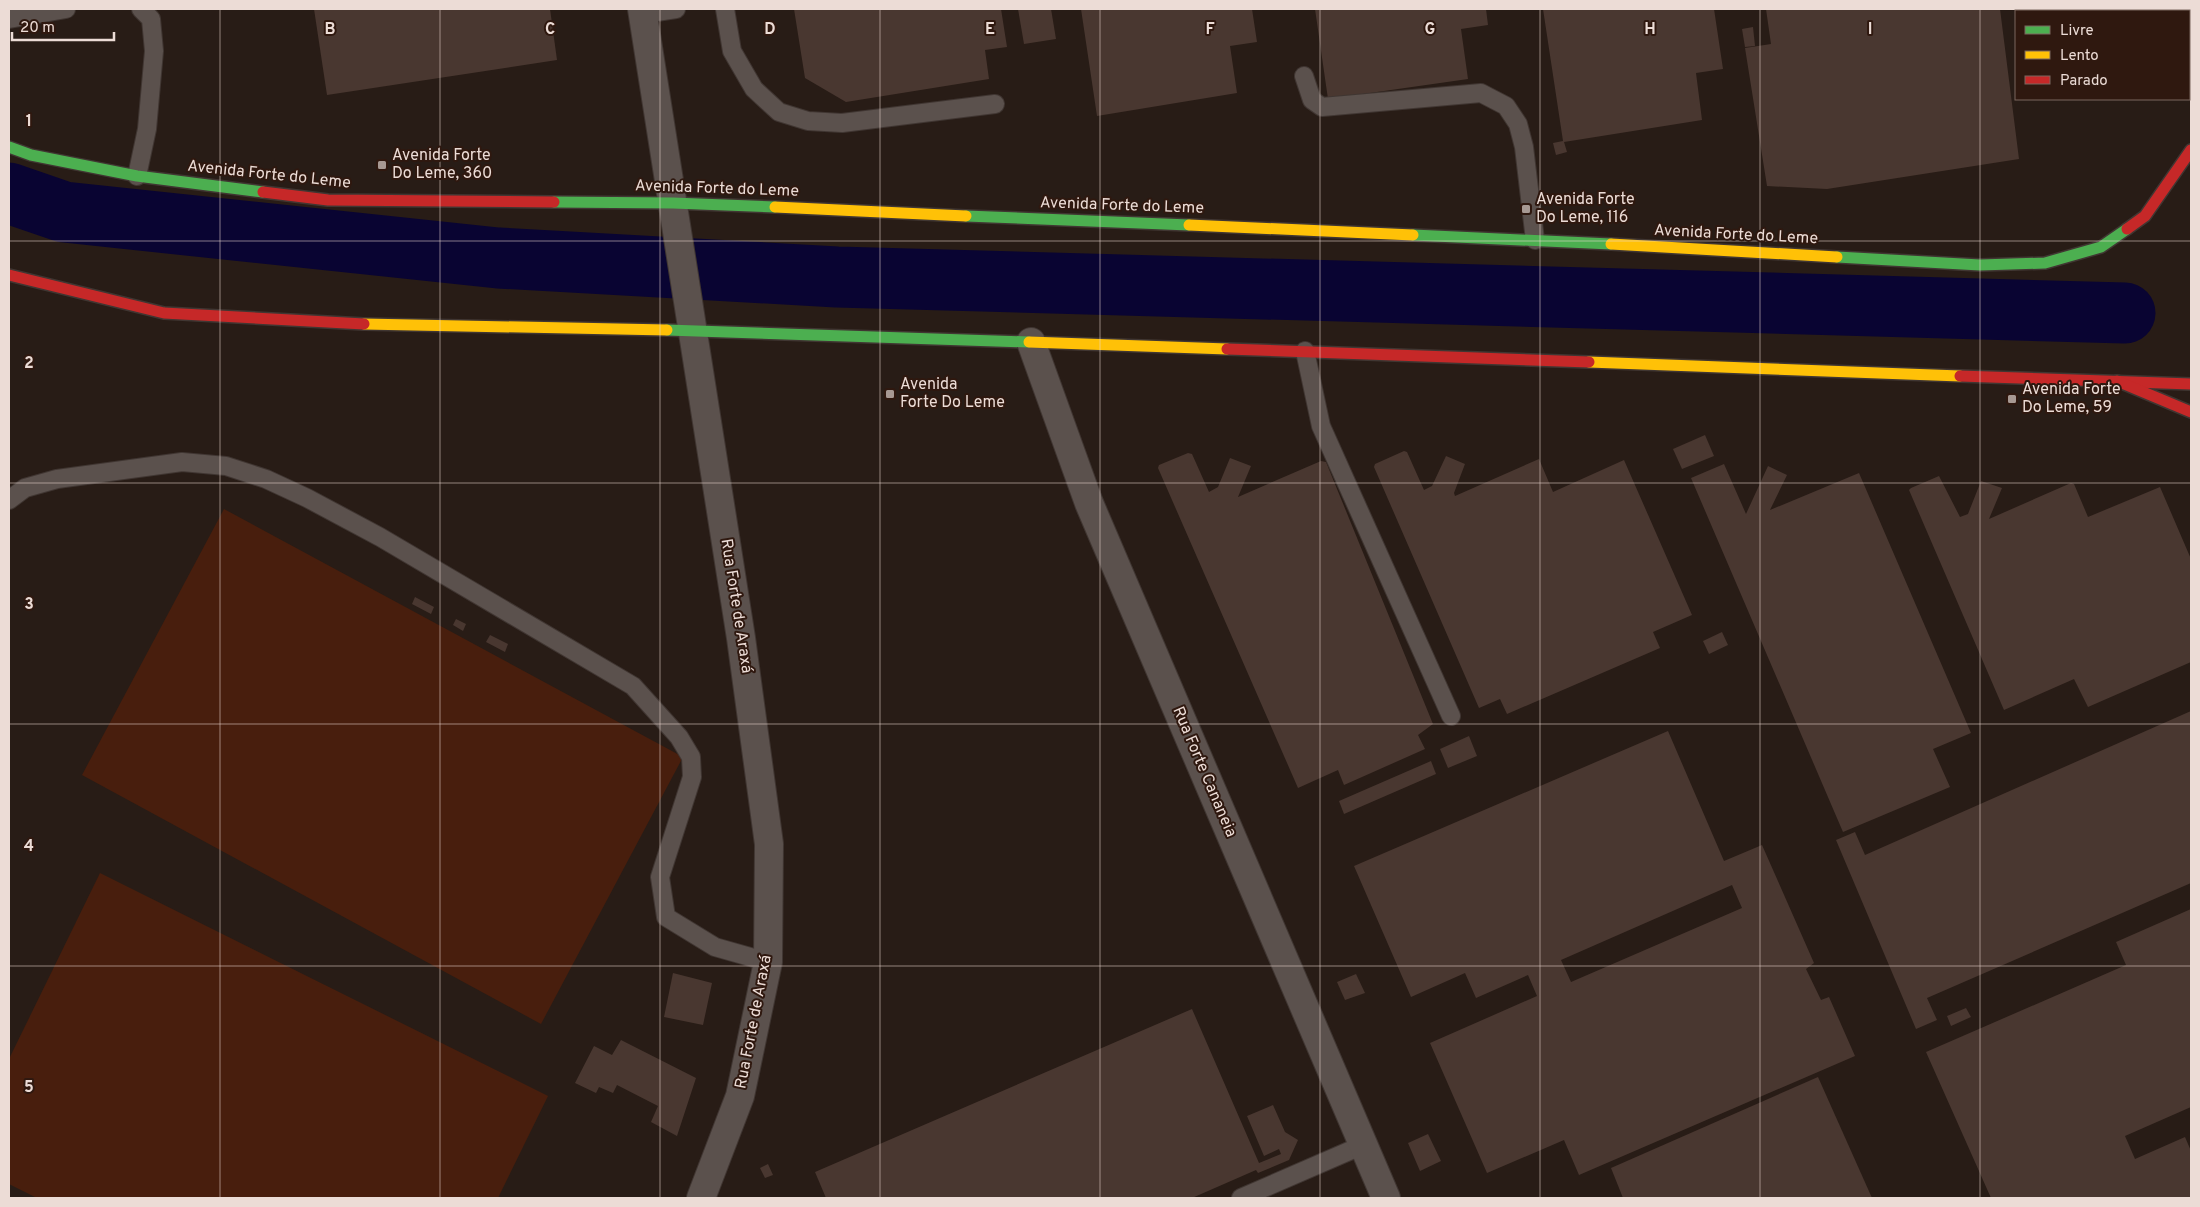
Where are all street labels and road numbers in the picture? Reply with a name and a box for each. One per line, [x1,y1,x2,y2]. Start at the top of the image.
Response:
street label: Avenida Forte do Leme [186,156,352,194]
street label: Avenida Forte do Leme [635,176,799,202]
street label: Avenida Forte do Leme [1040,193,1204,219]
street label: Avenida Forte do Leme [1653,221,1819,249]
street label: Rua Forte de Araxá [716,537,756,675]
street label: Rua Forte Cananeia [1167,704,1241,840]
street label: Rua Forte de Araxá [731,953,777,1091]

